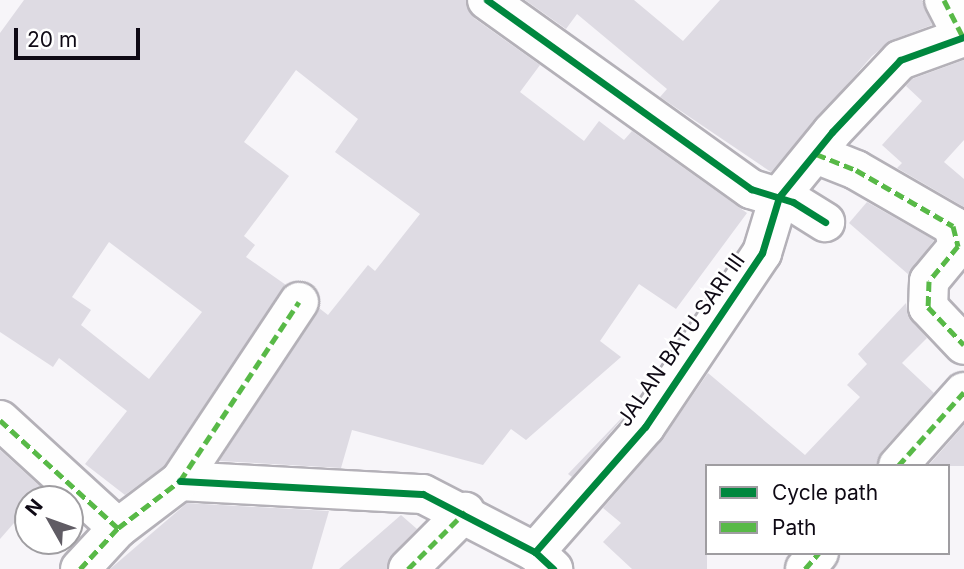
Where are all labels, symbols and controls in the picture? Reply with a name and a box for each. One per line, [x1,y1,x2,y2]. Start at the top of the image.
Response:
scale bar [18,14,144,58]
text: 20 m [27,27,77,52]
street label: JALAN BATU SARI III [612,249,750,431]
legend [705,464,950,555]
text: Cycle path [772,480,878,505]
north arrow [14,485,84,555]
text: N [21,495,48,520]
text: Path [772,515,817,540]

